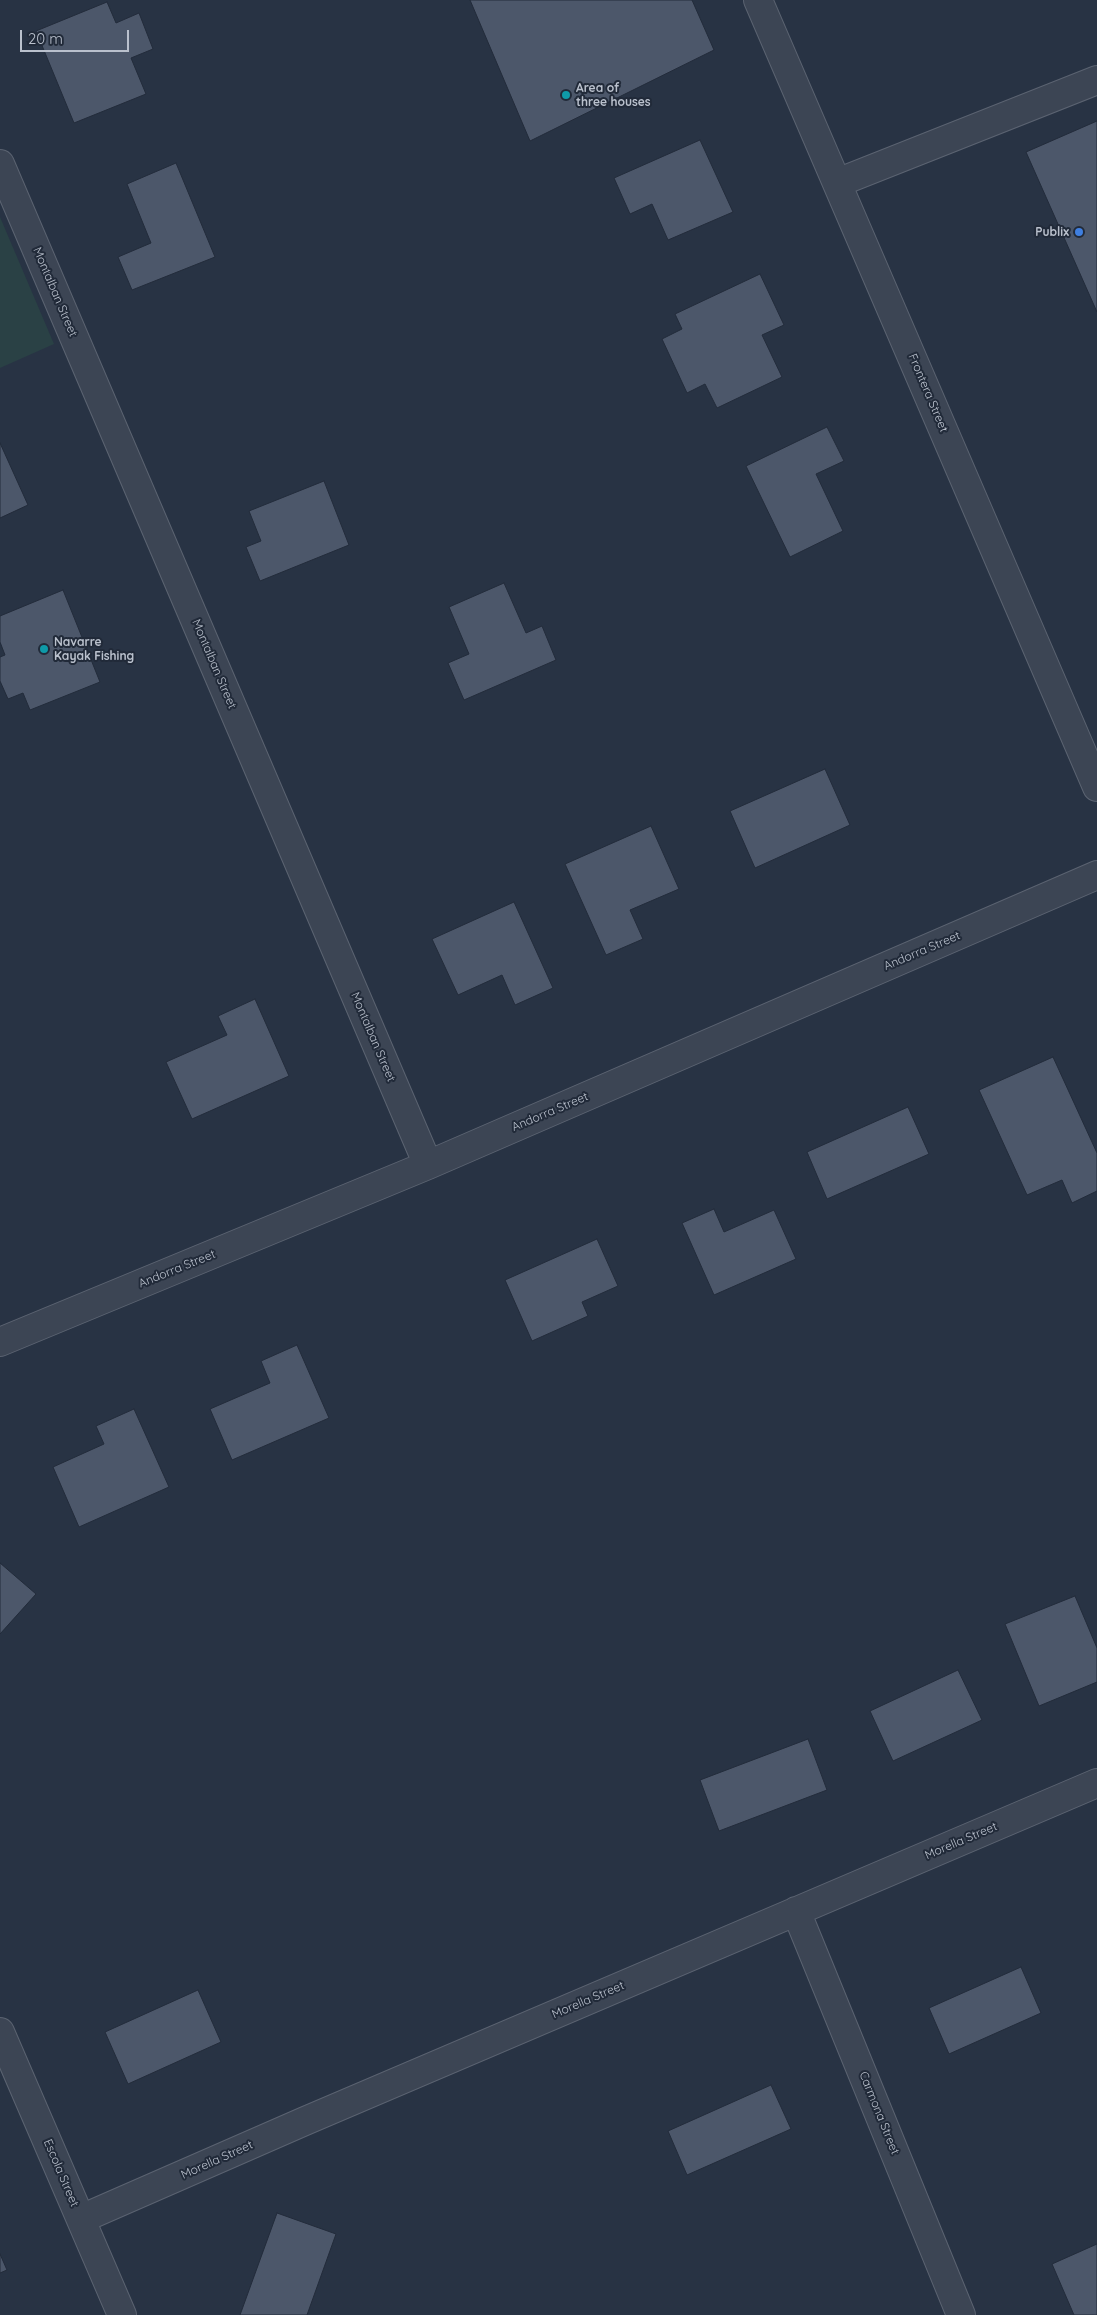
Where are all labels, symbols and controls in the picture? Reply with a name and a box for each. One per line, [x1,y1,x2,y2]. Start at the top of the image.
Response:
scale bar [22,20,131,52]
text: 20 m [28,29,63,48]
place label: Area of three houses [576,81,651,109]
marker: Area of three houses [560,89,572,101]
place label: Publix [1035,225,1069,239]
marker: Publix [1073,226,1085,238]
street label: Montalban Street [30,245,80,339]
street label: Frontera Street [905,352,951,434]
street label: Montalban Street [189,617,239,711]
place label: Navarre Kayak Fishing [54,635,134,663]
marker: Navarre Kayak Fishing [38,643,50,655]
street label: Andorra Street [882,928,962,974]
street label: Montalban Street [348,990,398,1084]
street label: Andorra Street [510,1089,590,1135]
street label: Andorra Street [136,1247,218,1291]
street label: Morella Street [923,1819,999,1863]
street label: Morella Street [550,1978,626,2022]
street label: Carmona Street [856,2069,902,2157]
street label: Escola Street [40,2137,82,2209]
street label: Morella Street [179,2138,255,2182]

